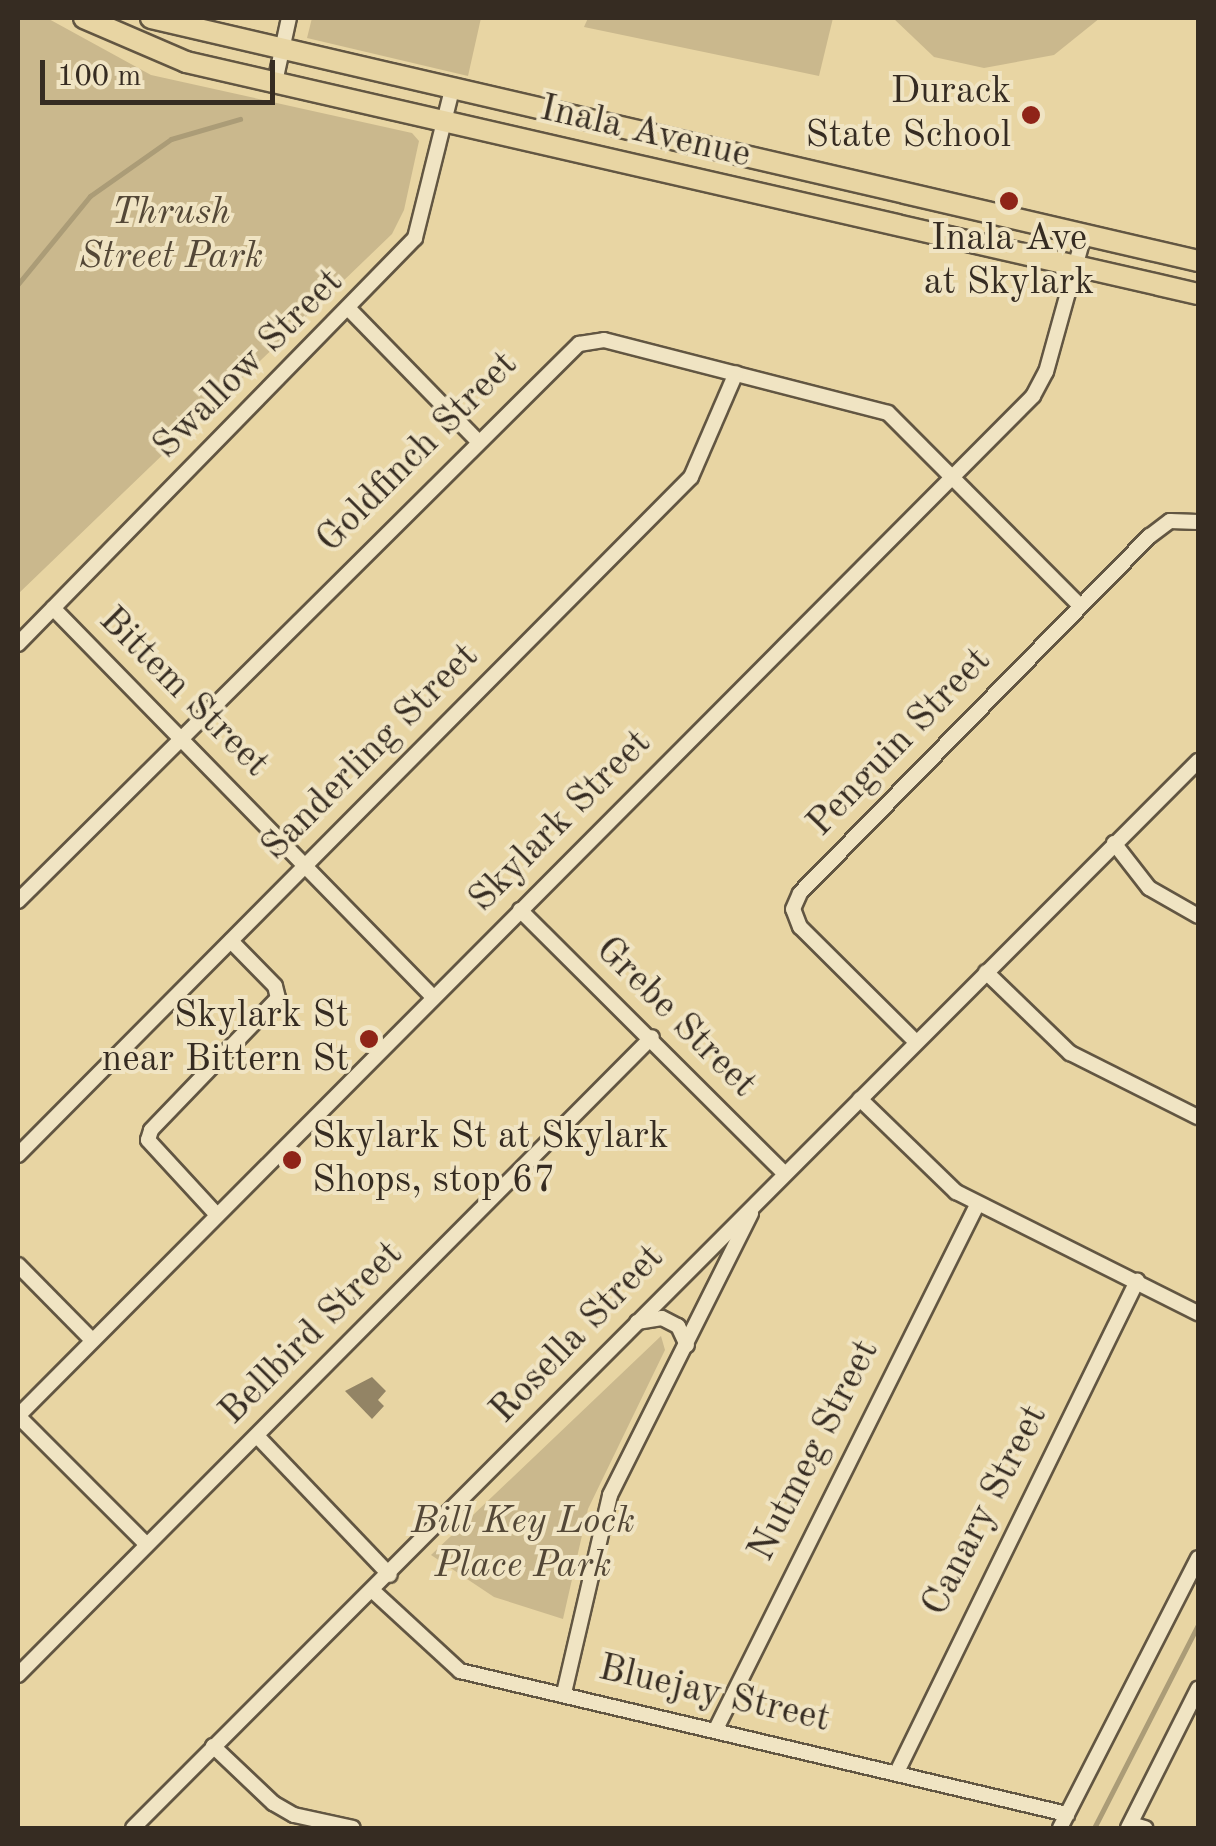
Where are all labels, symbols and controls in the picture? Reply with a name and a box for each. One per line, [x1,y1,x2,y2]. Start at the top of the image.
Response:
scale bar [45,40,280,102]
text: 100 m [57,62,141,92]
place label: Durack State School [805,70,1011,160]
street label: Inala Avenue [535,87,755,179]
marker: Durack State School [1020,104,1042,126]
marker: Inala Ave at Skylark [998,190,1020,212]
park label: Thrush Street Park [79,191,263,280]
place label: Inala Ave at Skylark [924,217,1094,306]
street label: Swallow Street [144,260,354,470]
street label: Goldfinch Street [308,343,528,563]
street label: Bittem Street [88,598,278,788]
street label: Sanderling Street [253,635,489,871]
street label: Penguin Street [799,639,1001,847]
street label: Skylark Street [460,721,662,923]
street label: Grebe Street [585,928,765,1108]
place label: Skylark St near Bittern St [102,994,349,1084]
marker: Skylark St near Bittern St [358,1028,380,1050]
place label: Skylark St at Skylark Shops, stop 67 [312,1115,669,1204]
marker: Skylark St at Skylark Shops, stop 67 [281,1149,303,1171]
street label: Bellbird Street [211,1233,413,1435]
street label: Rosella Street [481,1236,675,1434]
street label: Nutmeg Street [740,1333,890,1569]
street label: Canary Street [913,1398,1059,1624]
park label: Bill Key Lock Place Park [411,1500,635,1590]
street label: Bluejay Street [594,1646,834,1744]

